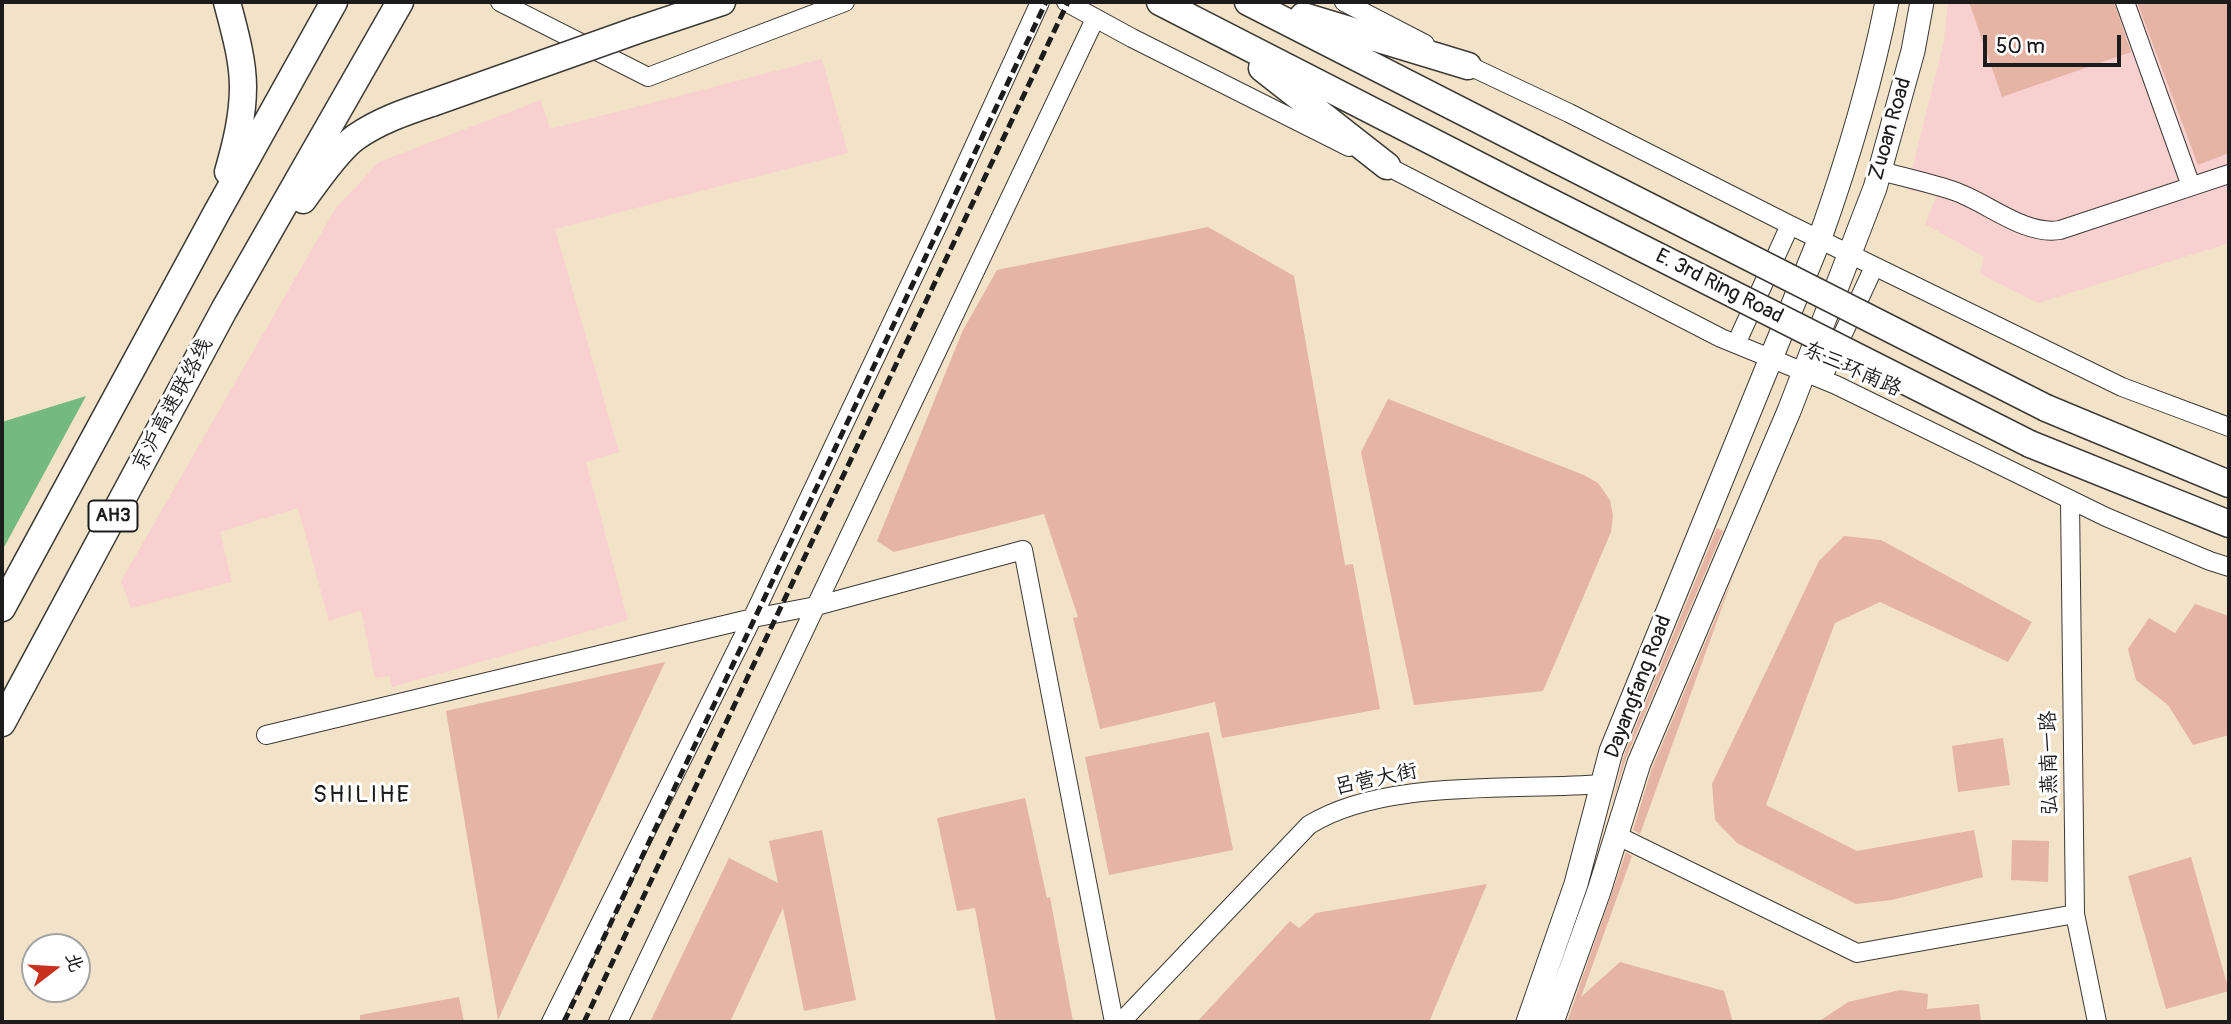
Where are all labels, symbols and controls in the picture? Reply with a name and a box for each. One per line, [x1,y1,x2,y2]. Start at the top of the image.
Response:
scale bar [1986,21,2124,65]
text: 50 m [1996,33,2045,60]
street label: Zuoan Road [1864,75,1918,183]
street label: E. 3rd Ring Road [1651,244,1787,330]
street label: 京沪高速联络线 [127,334,219,476]
street label: 东三环南路 [1799,337,1905,403]
road number: AH3 [88,500,138,531]
street label: Dayangfang Road [1600,612,1678,762]
street label: 弘燕南一路 [2036,710,2064,816]
street label: 吕营大街 [1332,759,1420,801]
district label: SHILIHE [314,782,410,810]
north arrow [21,933,91,1003]
text: 北 [60,950,88,975]

